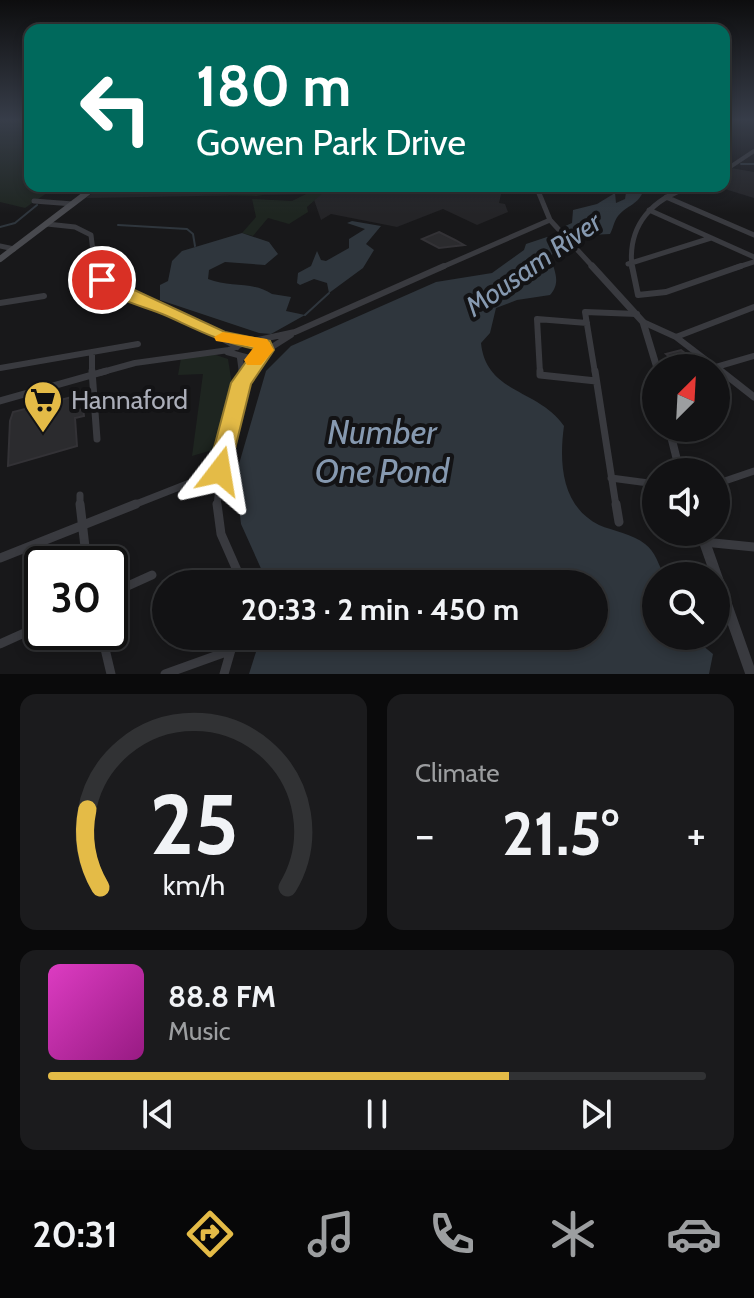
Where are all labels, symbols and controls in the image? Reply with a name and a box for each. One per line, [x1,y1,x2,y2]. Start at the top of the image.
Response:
text: 180 m [196,52,351,120]
icon: left [64,56,168,160]
text: Gowen Park Drive [196,120,466,164]
water label: Mousam River [458,204,609,324]
pin [68,246,136,314]
icon: arrive [80,258,124,302]
north arrow [642,354,730,442]
map controls [642,354,730,650]
supermarket icon: Hannaford [22,379,64,434]
place label: Hannaford [71,384,188,416]
water label: Number One Pond [315,411,451,492]
position arrow [178,429,262,513]
button: sound [642,458,730,546]
speed limit sign: 30 [24,546,128,650]
button: search [642,562,730,650]
text: 20:33 · 2 min · 450 m [241,591,519,628]
text: Climate [415,757,500,789]
text: 25 [149,774,238,875]
text: 21.5° [502,797,619,870]
text: − [415,808,434,861]
text: + [687,808,706,861]
text: km/h [162,867,225,902]
text: 88.8 FM [168,978,276,1015]
text: Music [168,1015,231,1047]
icon: previous [136,1092,180,1136]
icon: pause [355,1092,399,1136]
icon: next [574,1092,618,1136]
icon: directions [182,1206,238,1262]
icon: music [303,1206,359,1262]
icon: phone [424,1206,480,1262]
icon: climate [545,1206,601,1262]
icon: car [666,1206,722,1262]
text: 20:31 [32,1212,118,1256]

